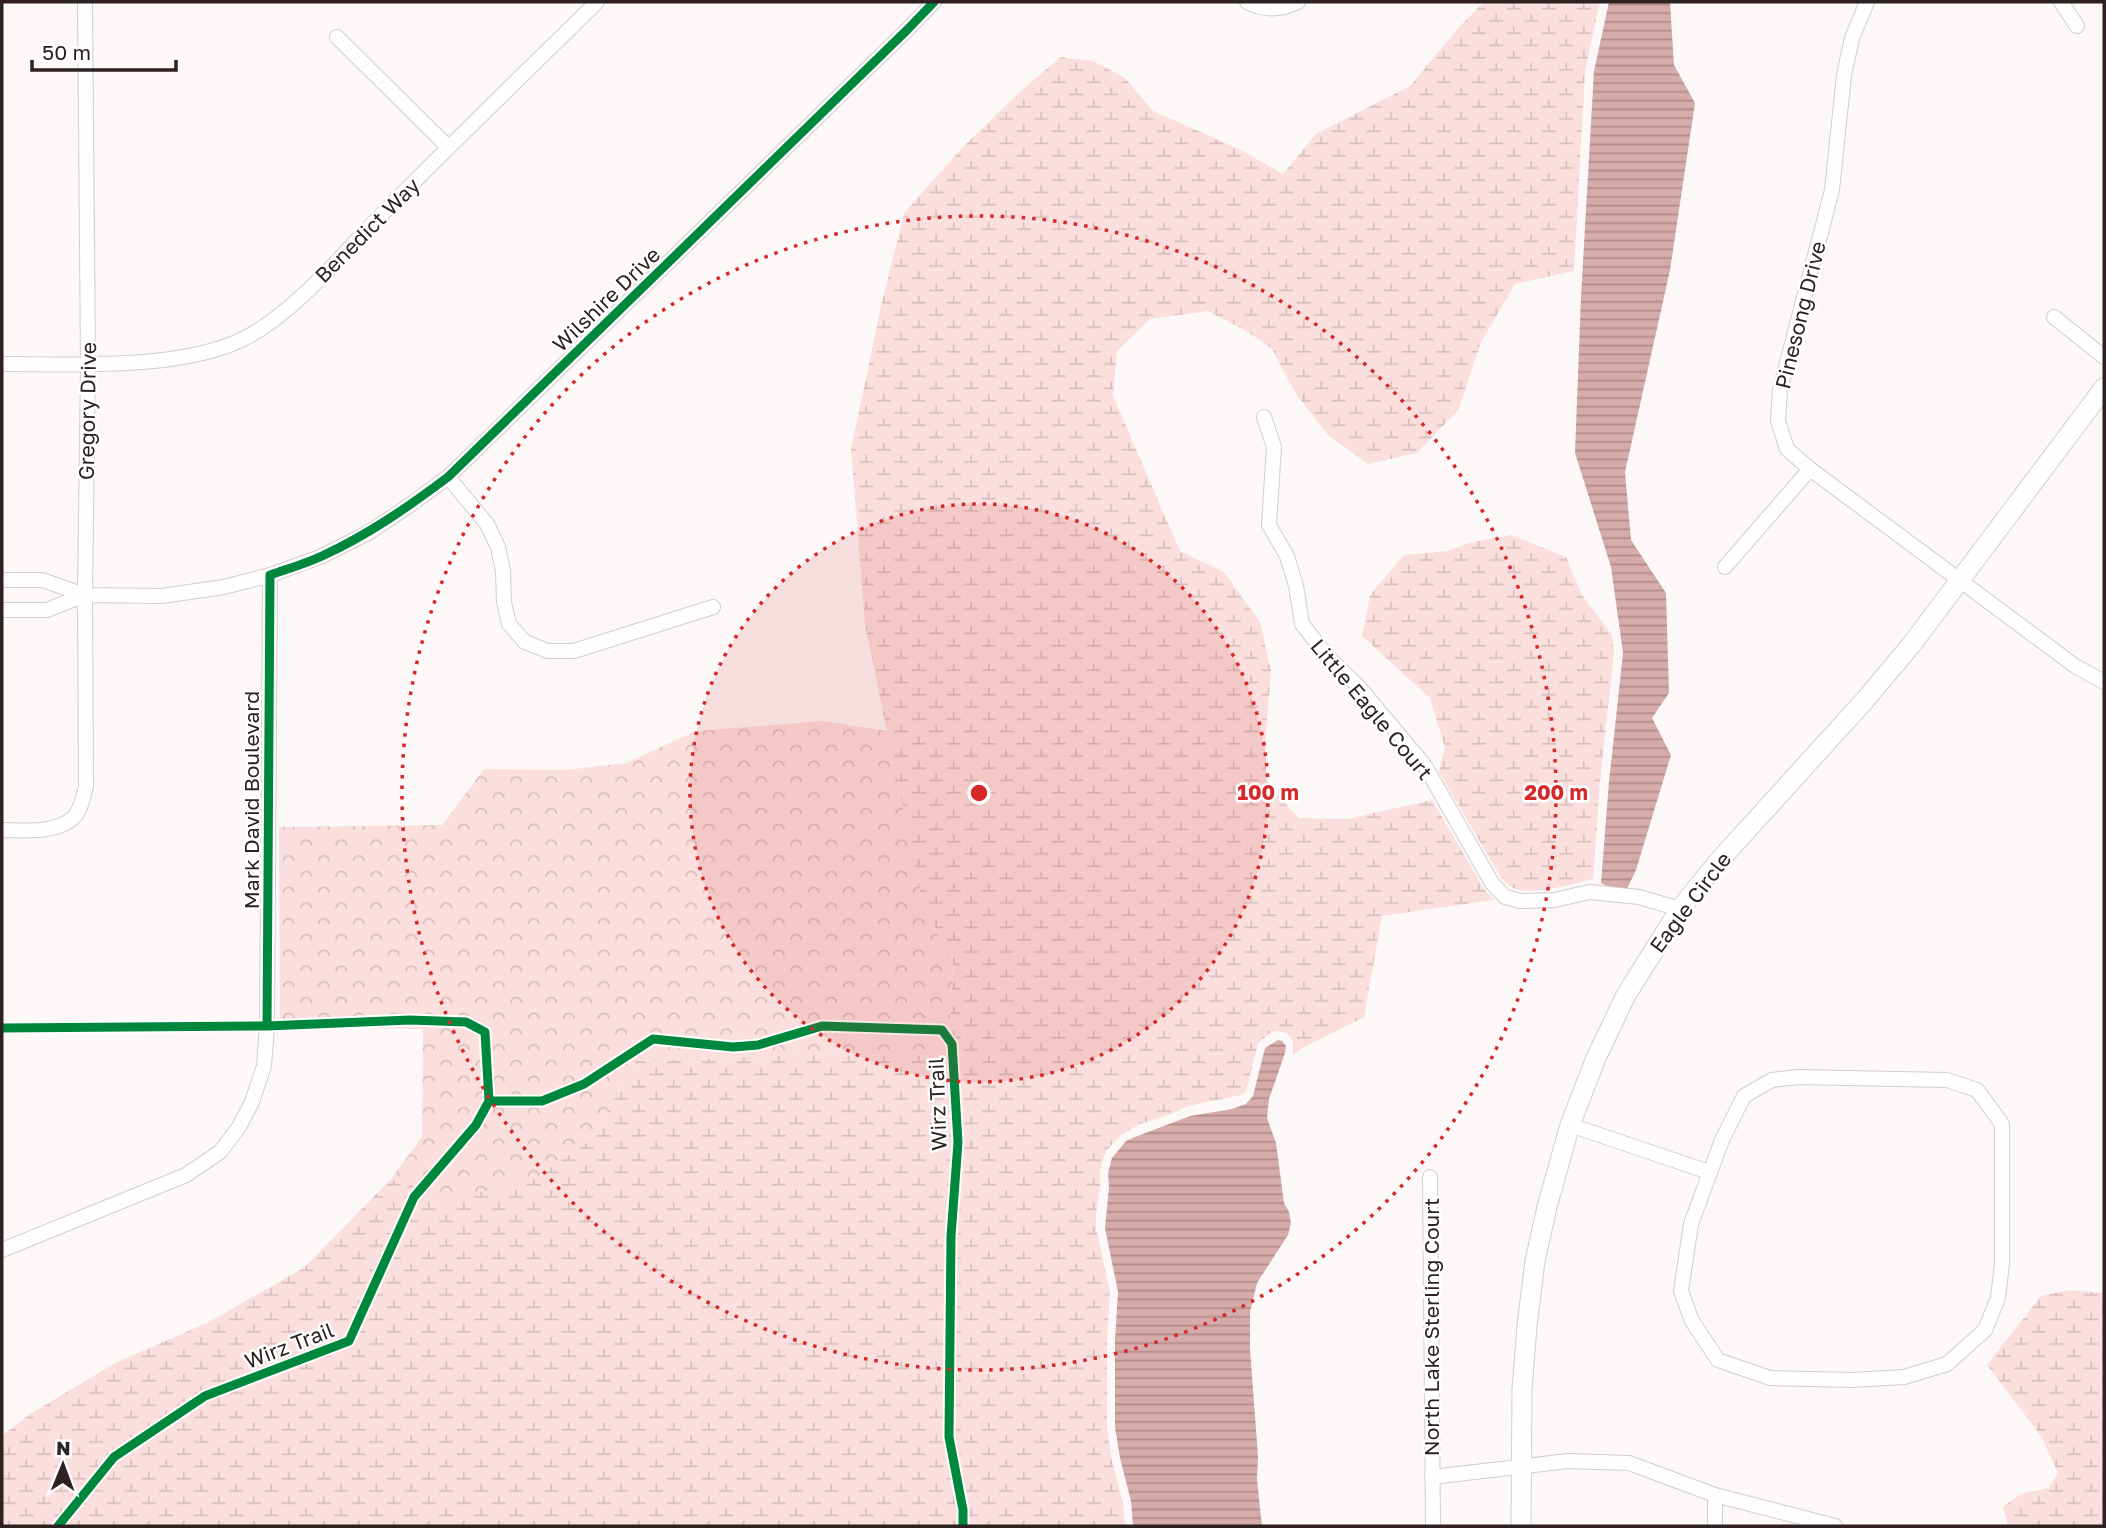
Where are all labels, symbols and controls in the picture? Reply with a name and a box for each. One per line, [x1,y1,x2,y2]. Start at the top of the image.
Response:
scale bar [32,28,175,72]
text: 50 m [42,39,91,65]
street label: Benedict Way [309,172,425,288]
street label: Pinesong Drive [1769,238,1831,392]
street label: Wilshire Drive [547,241,665,357]
street label: Gregory Drive [73,342,101,480]
street label: Little Eagle Court [1305,633,1439,785]
street label: Mark David Boulevard [238,691,264,909]
text: 100 m [1237,779,1299,805]
text: 200 m [1524,779,1588,805]
centre of rings [967,781,991,805]
street label: Eagle Circle [1644,847,1736,957]
street label: Wirz Trail [922,1057,952,1151]
street label: North Lake Sterling Court [1418,1198,1444,1456]
street label: Wirz Trail [241,1316,337,1374]
north arrow [28,1430,98,1500]
text: N [56,1436,71,1459]

